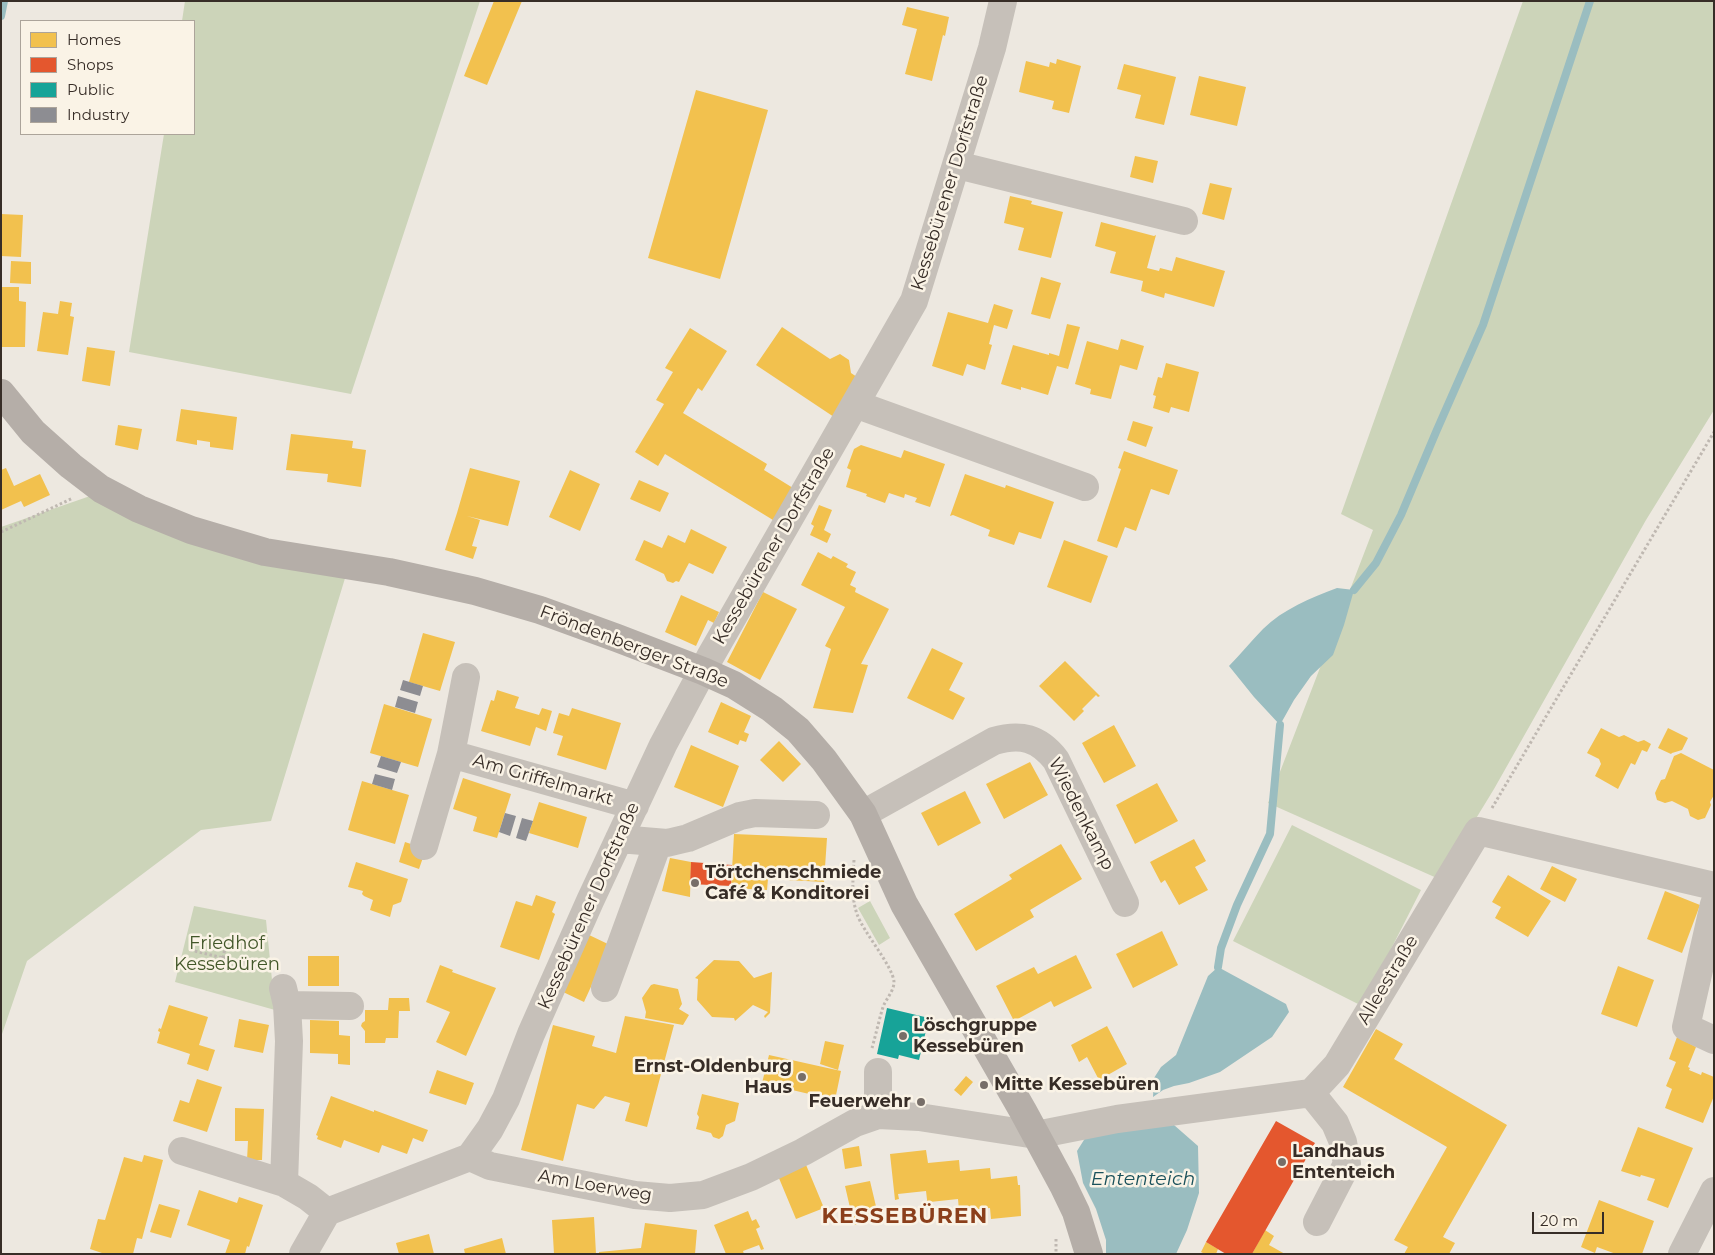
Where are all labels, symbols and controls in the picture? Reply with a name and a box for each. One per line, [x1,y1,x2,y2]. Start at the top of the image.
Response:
legend [20,20,195,135]
text: Homes [67,30,121,49]
text: Shops [67,55,113,74]
street label: Kessebürener Dorfstraße [907,73,993,293]
text: Public [67,80,115,99]
text: Industry [67,105,129,124]
street label: Kessebürener Dorfstraße [709,443,839,649]
street label: Fröndenberger Straße [537,601,731,693]
street label: Am Griffelmarkt [470,750,616,810]
street label: Wiedenkamp [1043,754,1119,874]
street label: Kessebürener Dorfstraße [534,799,644,1013]
place label: Törtchenschmiede Café & Konditorei [705,862,881,904]
marker: Törtchenschmiede Café & Konditorei [689,877,701,889]
street label: Alleestraße [1353,931,1423,1029]
park label: Friedhof Kessebüren [174,933,280,976]
place label: Löschgruppe Kessebüren [913,1015,1037,1058]
marker: Löschgruppe Kessebüren [897,1030,909,1042]
place label: Ernst-Oldenburg Haus [634,1056,792,1098]
marker: Ernst-Oldenburg Haus [796,1071,808,1083]
place label: Mitte Kessebüren [994,1074,1159,1096]
marker: Mitte Kessebüren [978,1079,990,1091]
place label: Feuerwehr [808,1091,911,1113]
marker: Feuerwehr [915,1096,927,1108]
place label: Landhaus Ententeich [1292,1141,1395,1184]
marker: Landhaus Ententeich [1276,1156,1288,1168]
street label: Am Loerweg [536,1165,654,1207]
water label: Ententeich [1091,1168,1195,1190]
scale bar [1535,1202,1608,1234]
district label: KESSEBÜREN [820,1204,990,1230]
text: 20 m [1540,1211,1578,1230]

